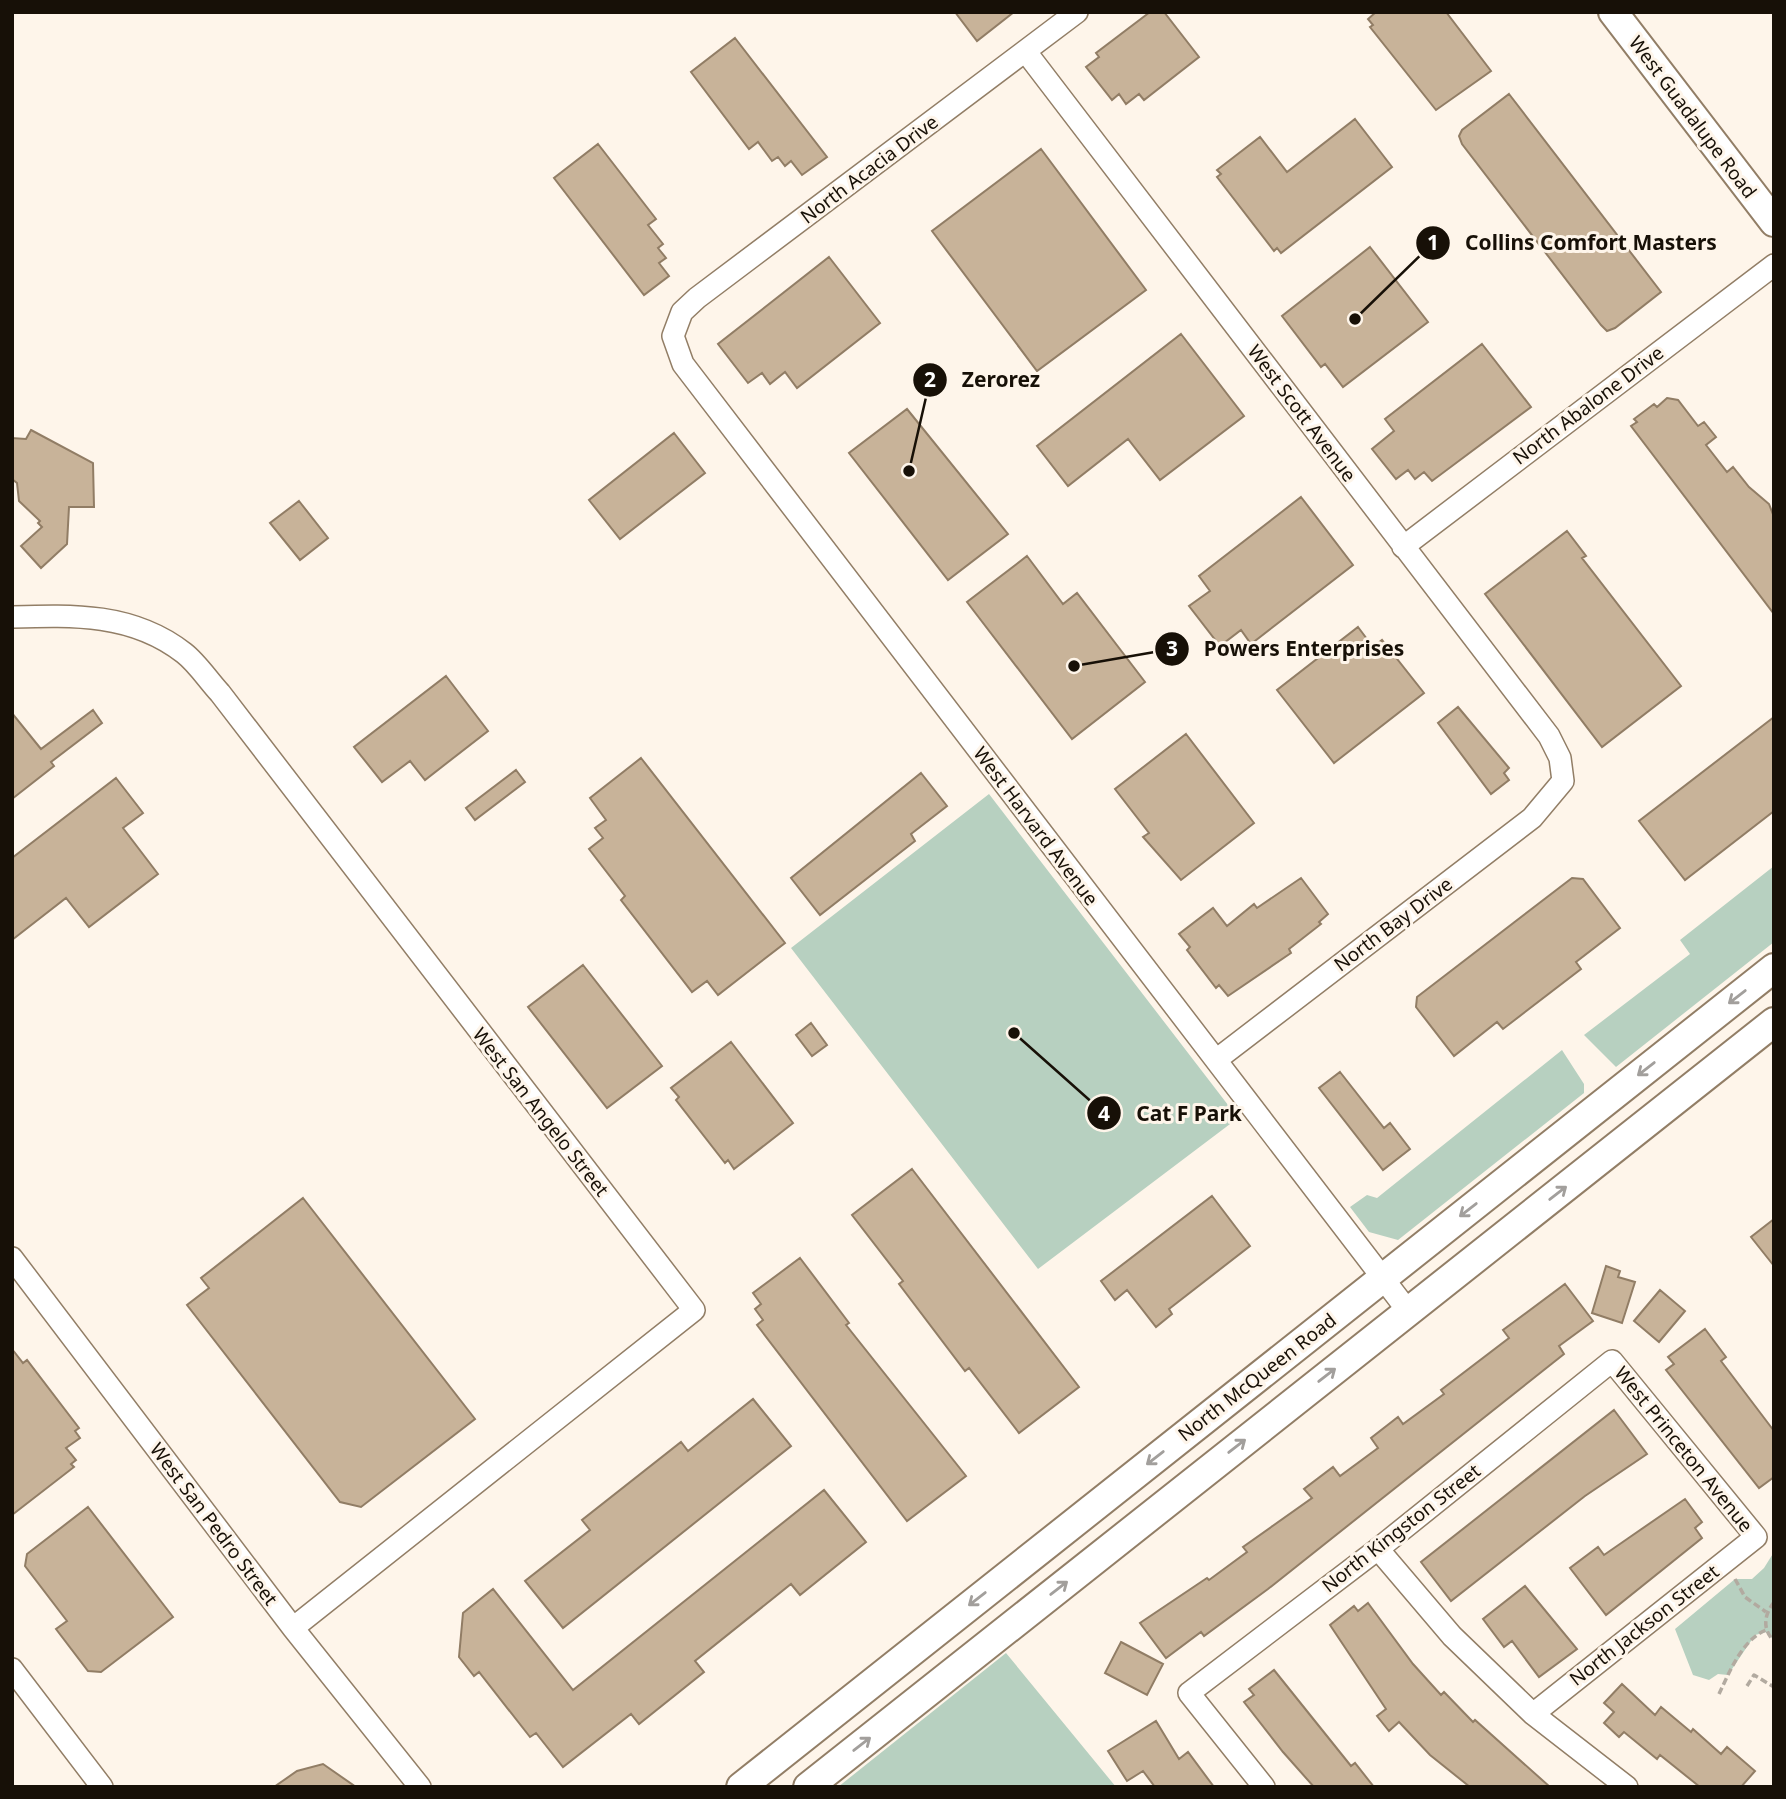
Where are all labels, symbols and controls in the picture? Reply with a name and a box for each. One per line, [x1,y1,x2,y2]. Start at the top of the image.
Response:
street label: West Guadalupe Road [1623,30,1763,204]
street label: North Acacia Drive [795,109,943,229]
callout: Collins Comfort Masters [1416,222,1731,264]
text: 1 [1427,228,1439,256]
text: Collins Comfort Masters [1465,228,1717,256]
street label: West Scott Avenue [1242,339,1362,487]
street label: North Abalone Drive [1507,340,1669,470]
callout: Zerorez [912,359,1054,401]
text: 2 [924,365,936,393]
text: Zerorez [962,365,1040,393]
callout: Powers Enterprises [1155,628,1418,670]
text: 3 [1166,634,1178,662]
text: Powers Enterprises [1204,634,1404,662]
street label: West Harvard Avenue [968,741,1104,911]
street label: North Bay Drive [1328,871,1458,977]
one-way arrow [1728,990,1746,1005]
street label: West San Angelo Street [467,1022,615,1202]
one-way arrow [1637,1061,1656,1076]
callout: Cat F Park [1087,1092,1256,1134]
text: 4 [1098,1099,1110,1127]
text: Cat F Park [1136,1099,1243,1127]
one-way arrow [1548,1185,1566,1200]
one-way arrow [1459,1202,1477,1218]
street label: North McQueen Road [1173,1307,1341,1447]
street label: West Princeton Avenue [1609,1361,1759,1537]
one-way arrow [1318,1368,1336,1383]
street label: West San Pedro Street [144,1437,284,1611]
one-way arrow [1228,1439,1246,1454]
one-way arrow [1147,1450,1165,1466]
street label: North Kingston Street [1316,1458,1486,1598]
street label: North Jackson Street [1564,1558,1724,1692]
one-way arrow [1049,1580,1068,1595]
one-way arrow [968,1592,987,1607]
one-way arrow [852,1737,870,1752]

